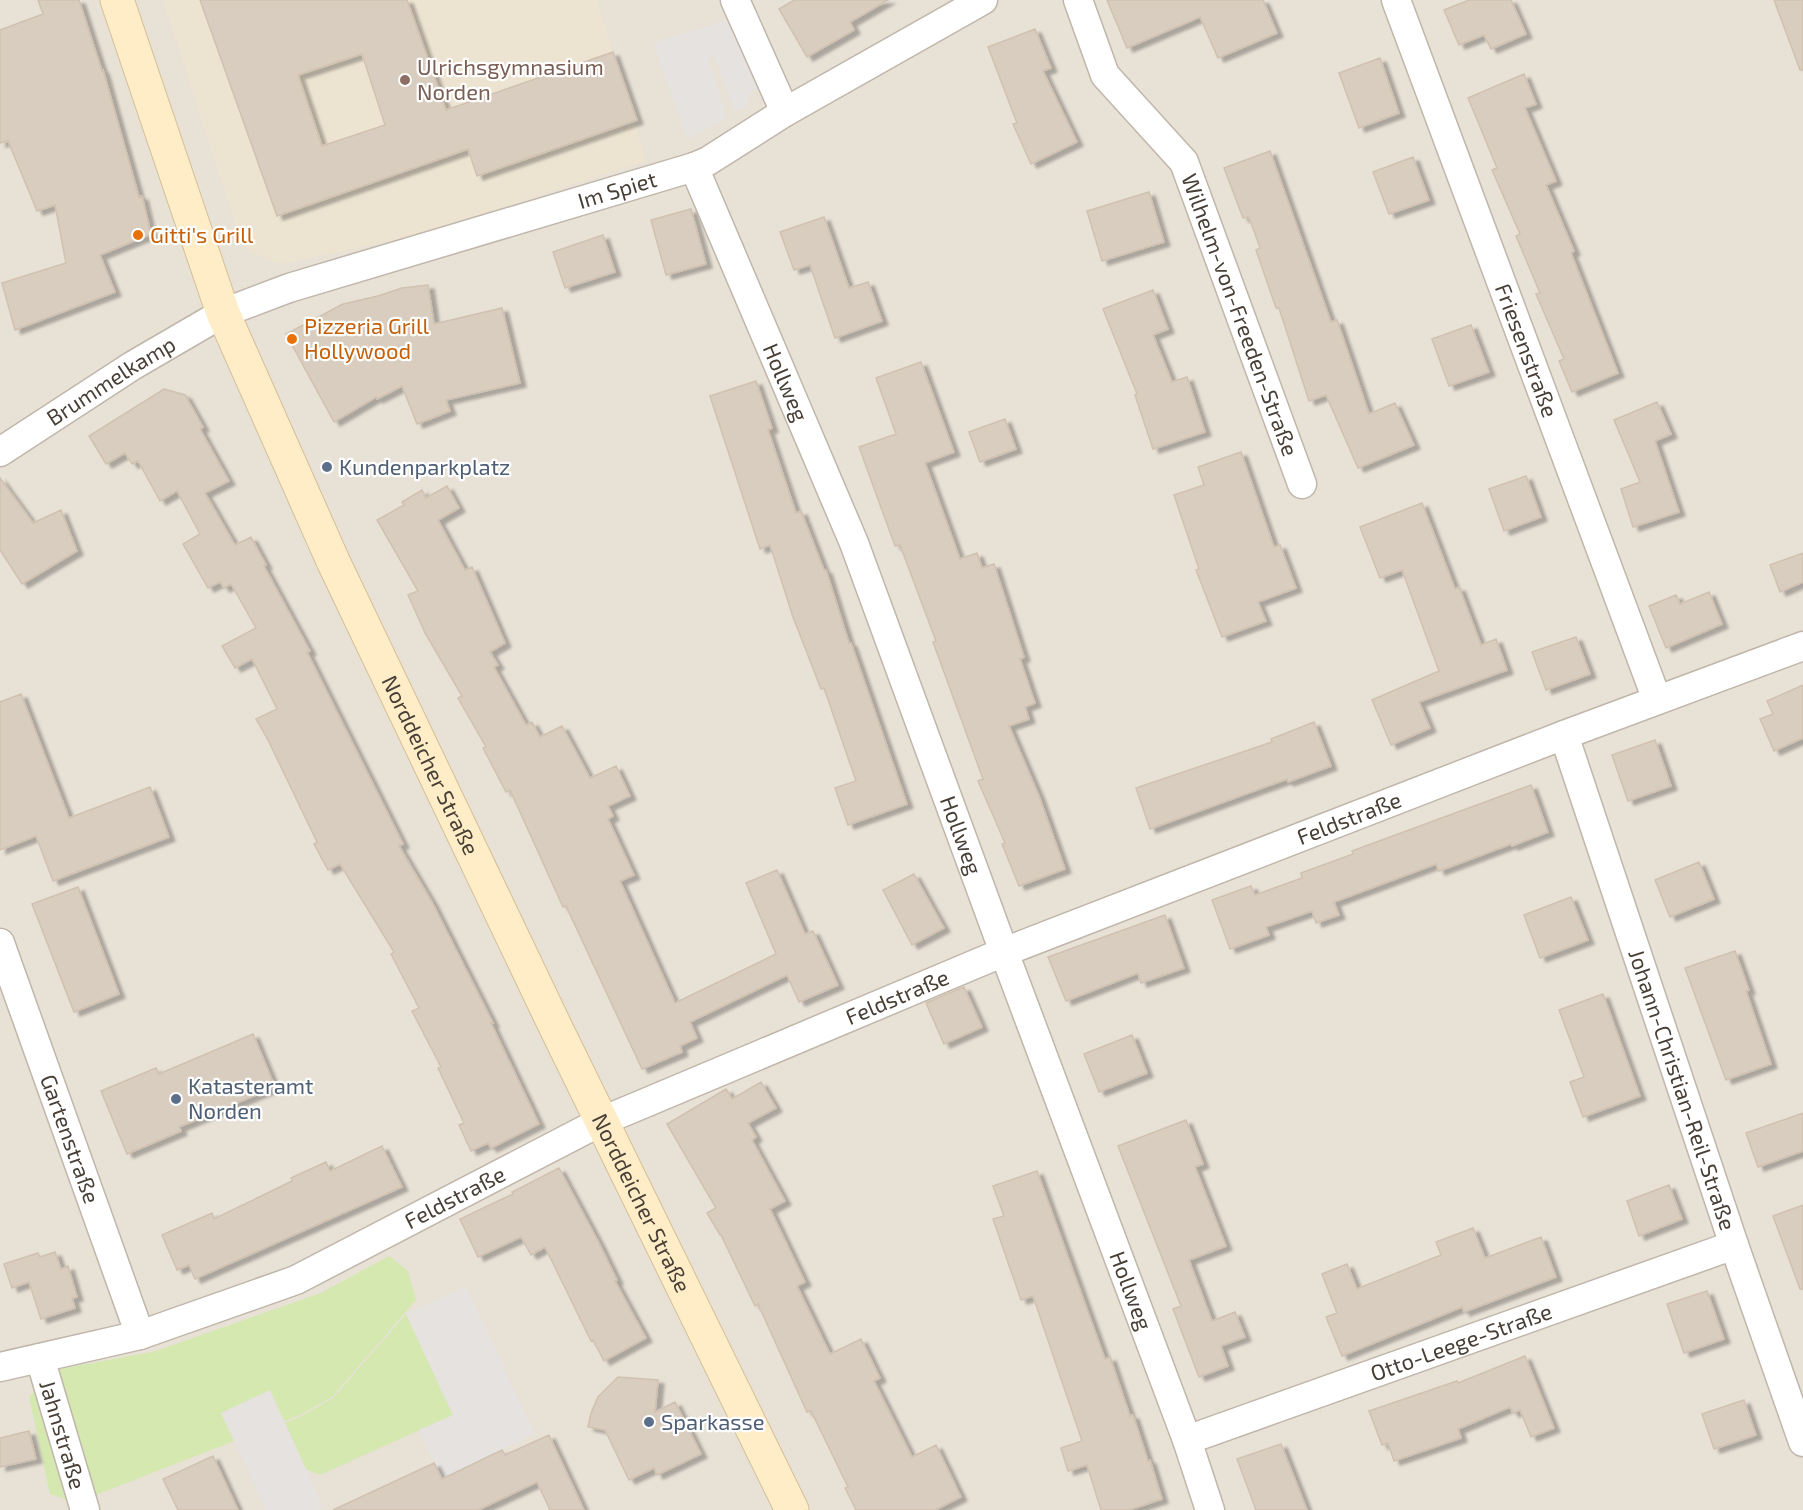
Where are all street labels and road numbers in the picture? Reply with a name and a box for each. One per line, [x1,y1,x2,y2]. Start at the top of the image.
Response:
street label: Im Spiet [575,165,659,213]
street label: Wilhelm-von-Freeden-Straße [1177,170,1305,459]
street label: Friesenstraße [1491,280,1564,420]
street label: Brummelkamp [41,330,180,430]
street label: Hollweg [758,339,815,425]
street label: Norddeicher Straße [377,671,485,859]
street label: Feldstraße [1293,785,1405,849]
street label: Hollweg [936,792,989,878]
street label: Johann-Christian-Reil-Straße [1624,946,1742,1233]
street label: Feldstraße [841,963,952,1029]
street label: Gartenstraße [36,1071,106,1206]
street label: Norddeicher Straße [588,1109,697,1296]
street label: Feldstraße [400,1160,509,1233]
street label: Hollweg [1105,1247,1159,1333]
street label: Otto-Leege-Straße [1367,1297,1555,1386]
street label: Jahnstraße [35,1377,92,1492]

